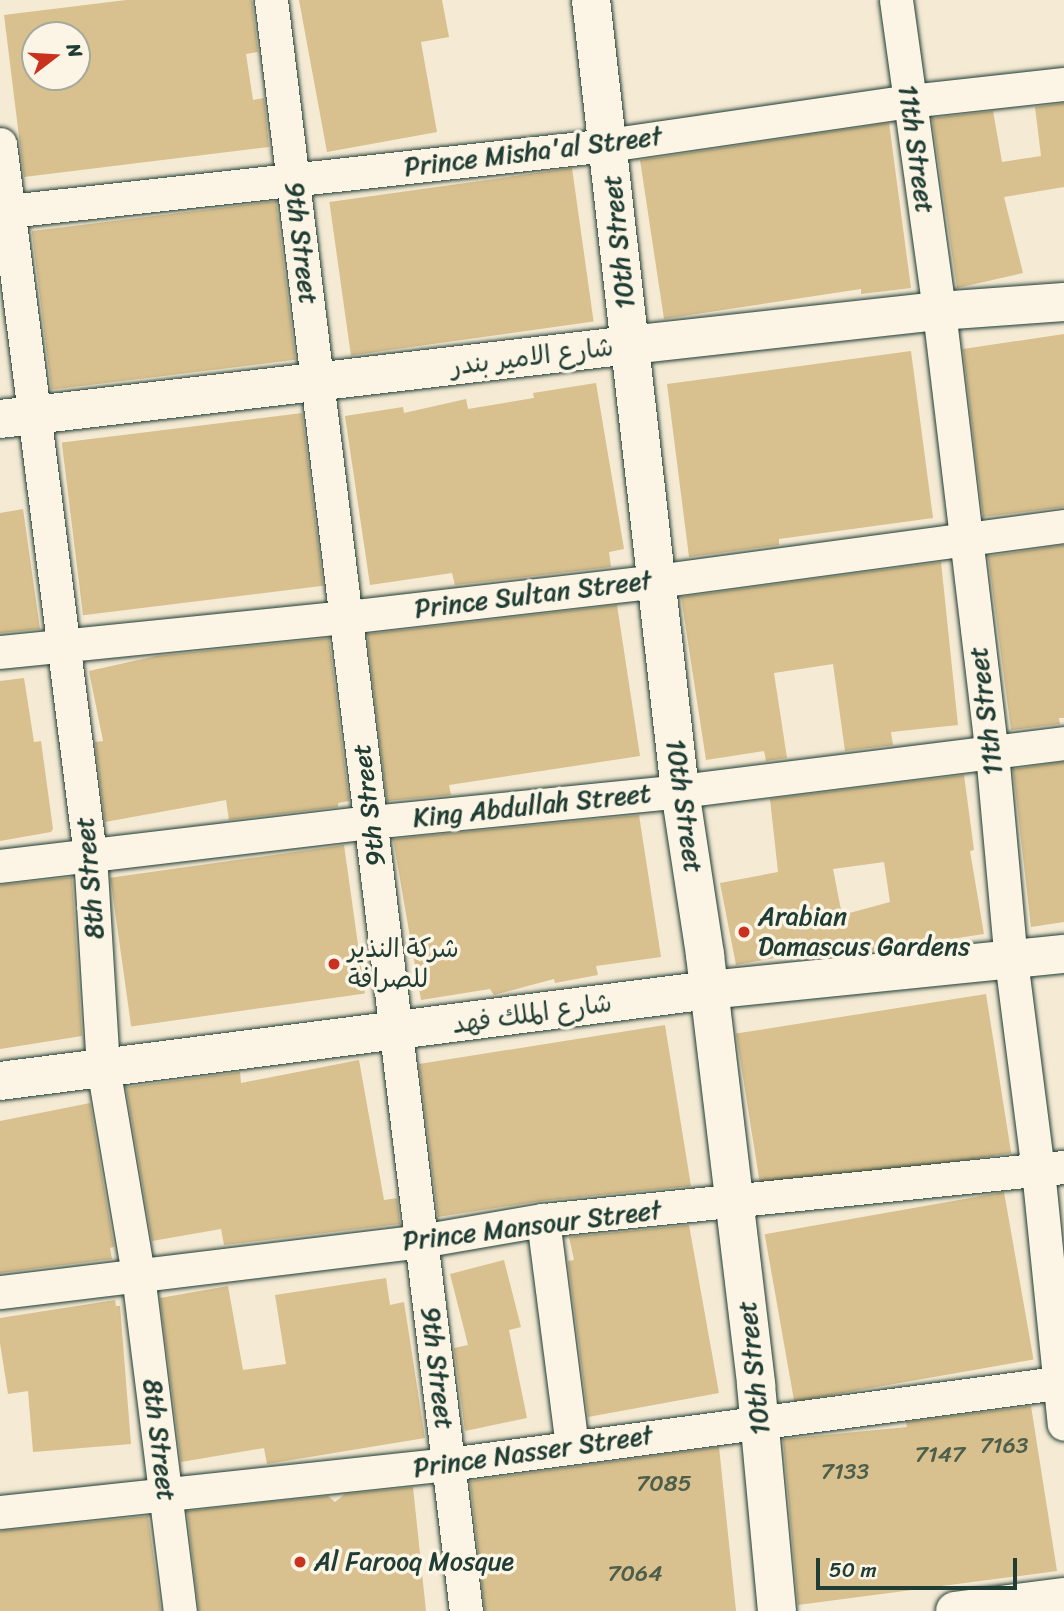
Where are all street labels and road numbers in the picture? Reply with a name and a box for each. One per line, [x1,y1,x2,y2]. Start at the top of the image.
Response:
street label: 11th Street [892,83,940,215]
street label: Prince Misha'al Street [402,121,664,183]
street label: 10th Street [596,173,642,311]
street label: 9th Street [278,180,324,306]
street label: شارع الامير بندر [449,332,615,382]
street label: Prince Sultan Street [412,565,654,625]
street label: 11th Street [963,645,1009,777]
street label: 10th Street [659,737,709,875]
street label: 9th Street [346,742,392,868]
street label: King Abdullah Street [411,778,653,834]
street label: 8th Street [69,815,111,941]
street label: شارع الملك فهد [450,987,614,1041]
street label: Prince Mansour Street [401,1195,663,1257]
street label: 10th Street [731,1299,777,1437]
street label: 9th Street [414,1305,460,1431]
street label: 8th Street [136,1377,182,1503]
street label: Prince Nasser Street [411,1420,655,1484]

